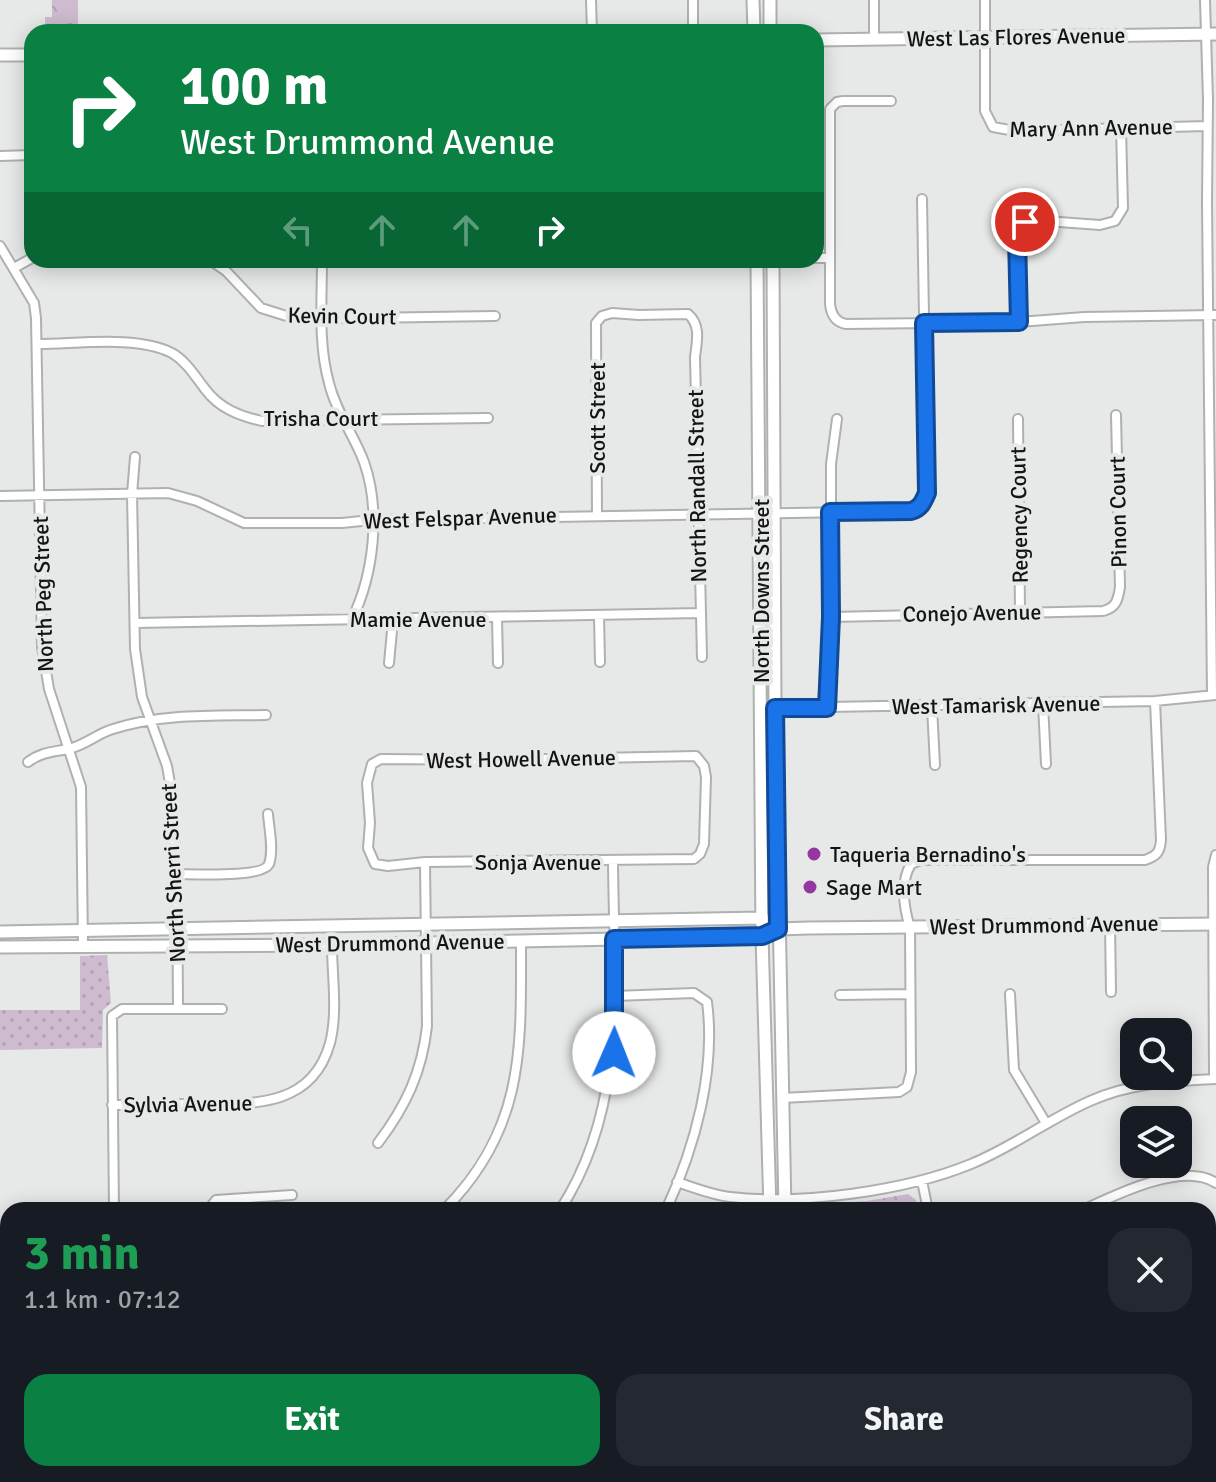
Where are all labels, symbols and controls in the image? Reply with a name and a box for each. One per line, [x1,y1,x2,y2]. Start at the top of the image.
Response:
street label: West Las Flores Avenue [906,22,1126,52]
text: 100 m [180,51,328,120]
icon: right [48,56,152,160]
street label: Mary Ann Avenue [1009,113,1173,143]
text: West Drummond Avenue [180,120,555,165]
pin [991,188,1059,256]
icon: arrive [1003,200,1047,244]
icon: left [276,208,320,252]
icon: ahead [360,208,404,252]
icon: ahead [444,208,488,252]
icon: right [528,208,572,252]
street label: Kevin Court [287,302,397,330]
street label: Scott Street [584,362,611,474]
street label: North Randall Street [682,389,712,583]
street label: Trisha Court [264,405,379,432]
street label: Regency Court [1004,446,1034,584]
street label: Pinon Court [1104,456,1132,568]
street label: North Downs Street [748,498,775,683]
street label: West Felspar Avenue [363,501,557,535]
street label: North Peg Street [27,515,59,672]
street label: Conejo Avenue [902,598,1042,628]
street label: Mamie Avenue [349,606,487,633]
street label: West Tamarisk Avenue [891,690,1101,720]
street label: West Howell Avenue [426,744,616,774]
street label: North Sherri Street [155,782,191,963]
place label: Taqueria Bernadino's [830,841,1026,868]
marker: Taqueria Bernadino's [805,845,823,863]
street label: Sonja Avenue [475,849,601,876]
place label: Sage Mart [826,874,922,901]
marker: Sage Mart [801,878,819,896]
street label: West Drummond Avenue [929,910,1159,940]
street label: West Drummond Avenue [275,928,505,958]
position arrow [572,1011,656,1095]
map controls [1120,1018,1192,1178]
button: search [1120,1018,1192,1090]
street label: Sylvia Avenue [123,1089,253,1119]
button: layers [1120,1106,1192,1178]
text: 3 min [24,1224,140,1283]
button: close [1108,1228,1192,1312]
text: 1.1 km · 07:12 [24,1284,181,1316]
button: Exit [24,1374,600,1466]
button: Share [616,1374,1192,1466]

